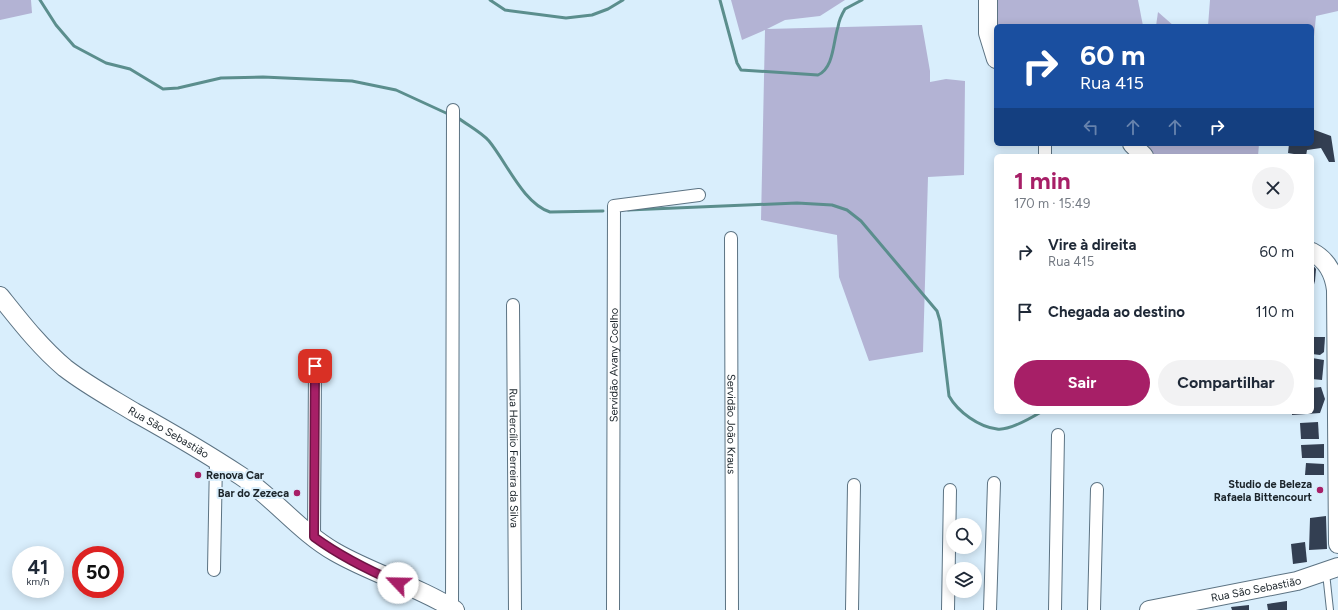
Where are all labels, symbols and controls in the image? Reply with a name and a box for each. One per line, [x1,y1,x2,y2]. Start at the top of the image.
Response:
text: 60 m [1080,38,1145,72]
icon: right [1014,40,1066,92]
text: Rua 415 [1080,72,1144,94]
icon: left [1080,116,1102,138]
icon: ahead [1122,116,1144,138]
icon: ahead [1164,116,1186,138]
icon: right [1206,116,1228,138]
text: 1 min [1014,166,1071,195]
button: close [1252,167,1294,209]
text: 170 m · 15:49 [1014,196,1090,211]
text: Vire à direita [1048,236,1137,254]
icon: right [1014,241,1036,263]
text: 60 m [1259,243,1294,261]
text: Rua 415 [1048,254,1094,269]
icon: arrive [1014,301,1036,323]
text: Chegada ao destino [1048,303,1185,321]
text: 110 m [1256,303,1294,321]
street label: Servidão Avany Coelho [607,308,621,422]
pin [298,349,332,383]
icon: arrive [304,355,326,377]
button: Sair [1014,360,1150,406]
button: Compartilhar [1158,360,1294,406]
street label: Servidão João Kraus [724,374,738,474]
street label: Rua Hercílio Ferreira da Silva [507,388,520,528]
street label: Rua São Sebastião [125,404,211,461]
place label: Renova Car [206,469,265,482]
marker: Renova Car [193,470,203,480]
place label: Studio de Beleza Rafaela Bittencourt [1214,478,1313,504]
marker: Studio de Beleza Rafaela Bittencourt [1315,485,1325,495]
place label: Bar do Zezeca [218,487,289,500]
marker: Bar do Zezeca [292,488,302,498]
map controls [946,518,982,598]
button: search [946,518,982,554]
speed limit sign: 50 [72,546,124,598]
text: 41 [27,555,49,579]
position arrow [377,562,419,604]
button: layers [946,562,982,598]
street label: Rua São Sebastião [1210,574,1303,605]
text: km/h [27,575,49,588]

